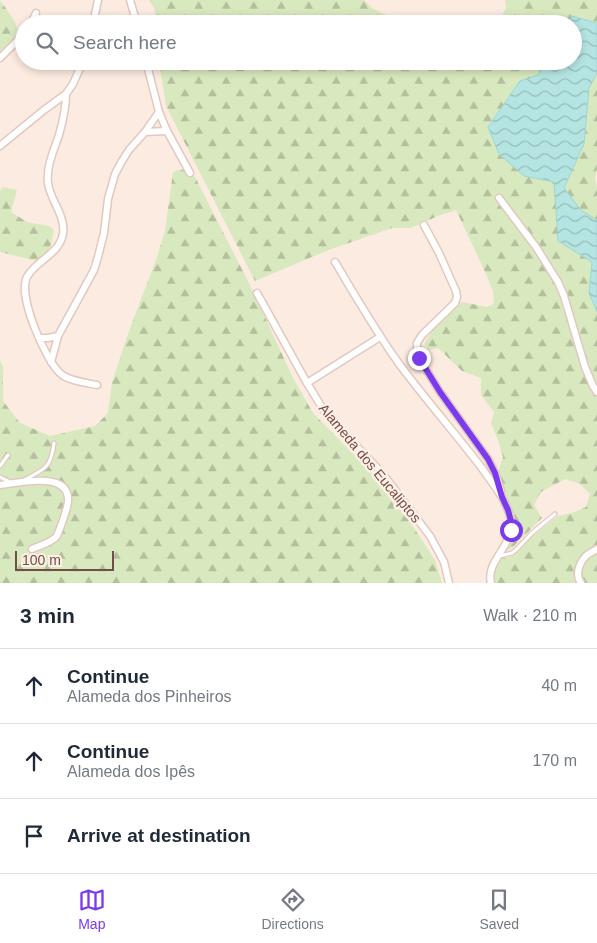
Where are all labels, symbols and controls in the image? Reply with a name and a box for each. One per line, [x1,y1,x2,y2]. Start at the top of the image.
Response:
search box [15,15,582,70]
icon: search [33,29,61,57]
text: Search here [73,32,177,53]
route end [408,347,431,370]
street label: Alameda dos Eucaliptos [316,400,424,526]
route start [500,519,523,542]
scale bar [15,548,114,571]
text: 100 m [22,552,61,568]
text: 3 min [20,604,75,627]
text: Walk · 210 m [483,607,577,624]
text: Continue [67,666,149,687]
icon: ahead [20,672,48,700]
text: 40 m [541,677,577,694]
text: Alameda dos Pinheiros [67,688,232,705]
text: Continue [67,741,149,762]
icon: ahead [20,747,48,775]
text: 170 m [533,752,577,769]
text: Alameda dos Ipês [67,763,195,780]
icon: arrive [20,822,48,850]
text: Arrive at destination [67,825,251,846]
tab: Map [78,886,106,932]
tab: Directions [262,886,324,932]
tab: Saved [479,886,519,932]

